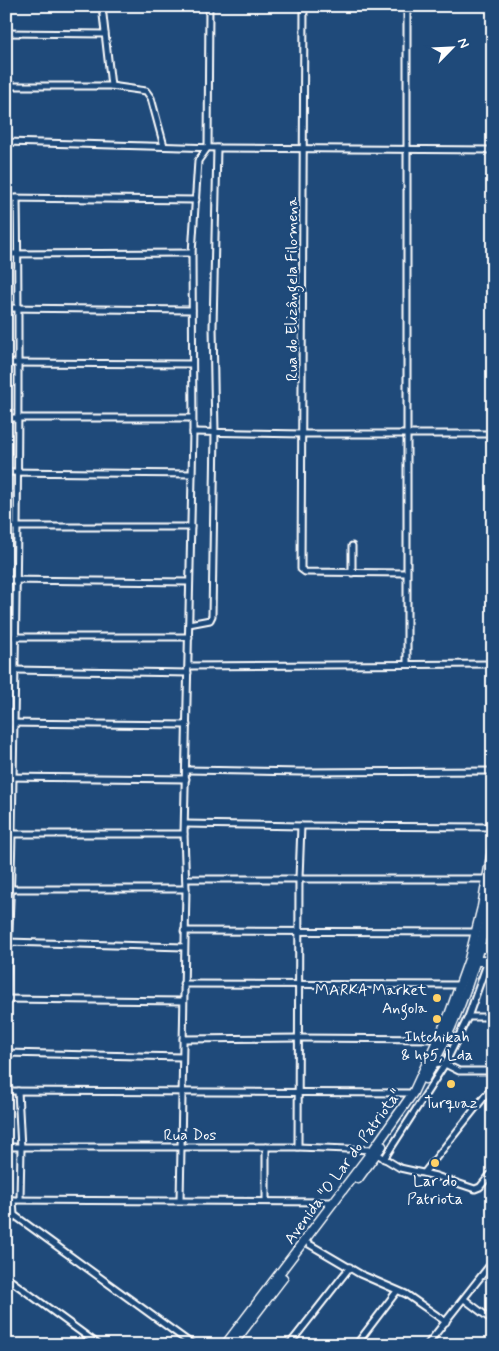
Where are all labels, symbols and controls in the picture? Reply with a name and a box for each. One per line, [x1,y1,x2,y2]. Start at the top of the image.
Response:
north arrow [426,22,476,72]
text: N [453,35,473,51]
street label: Rua do Elizângela Filomena [282,196,304,381]
place label: MARKA Market Angola [315,980,428,1020]
marker: MARKA Market Angola [431,992,443,1004]
marker: Ihtchikah & hp5, Lda [431,1013,443,1025]
place label: Ihtchikah & hp5, Lda [401,1027,473,1066]
marker: Turquaz [445,1078,457,1090]
street label: Avenida "O Lar do Patriota" [280,1085,407,1249]
place label: Turquaz [424,1093,478,1114]
street label: Rua Dos [163,1125,217,1146]
marker: Lar do Patriota [429,1157,441,1169]
place label: Lar do Patriota [407,1171,463,1210]

